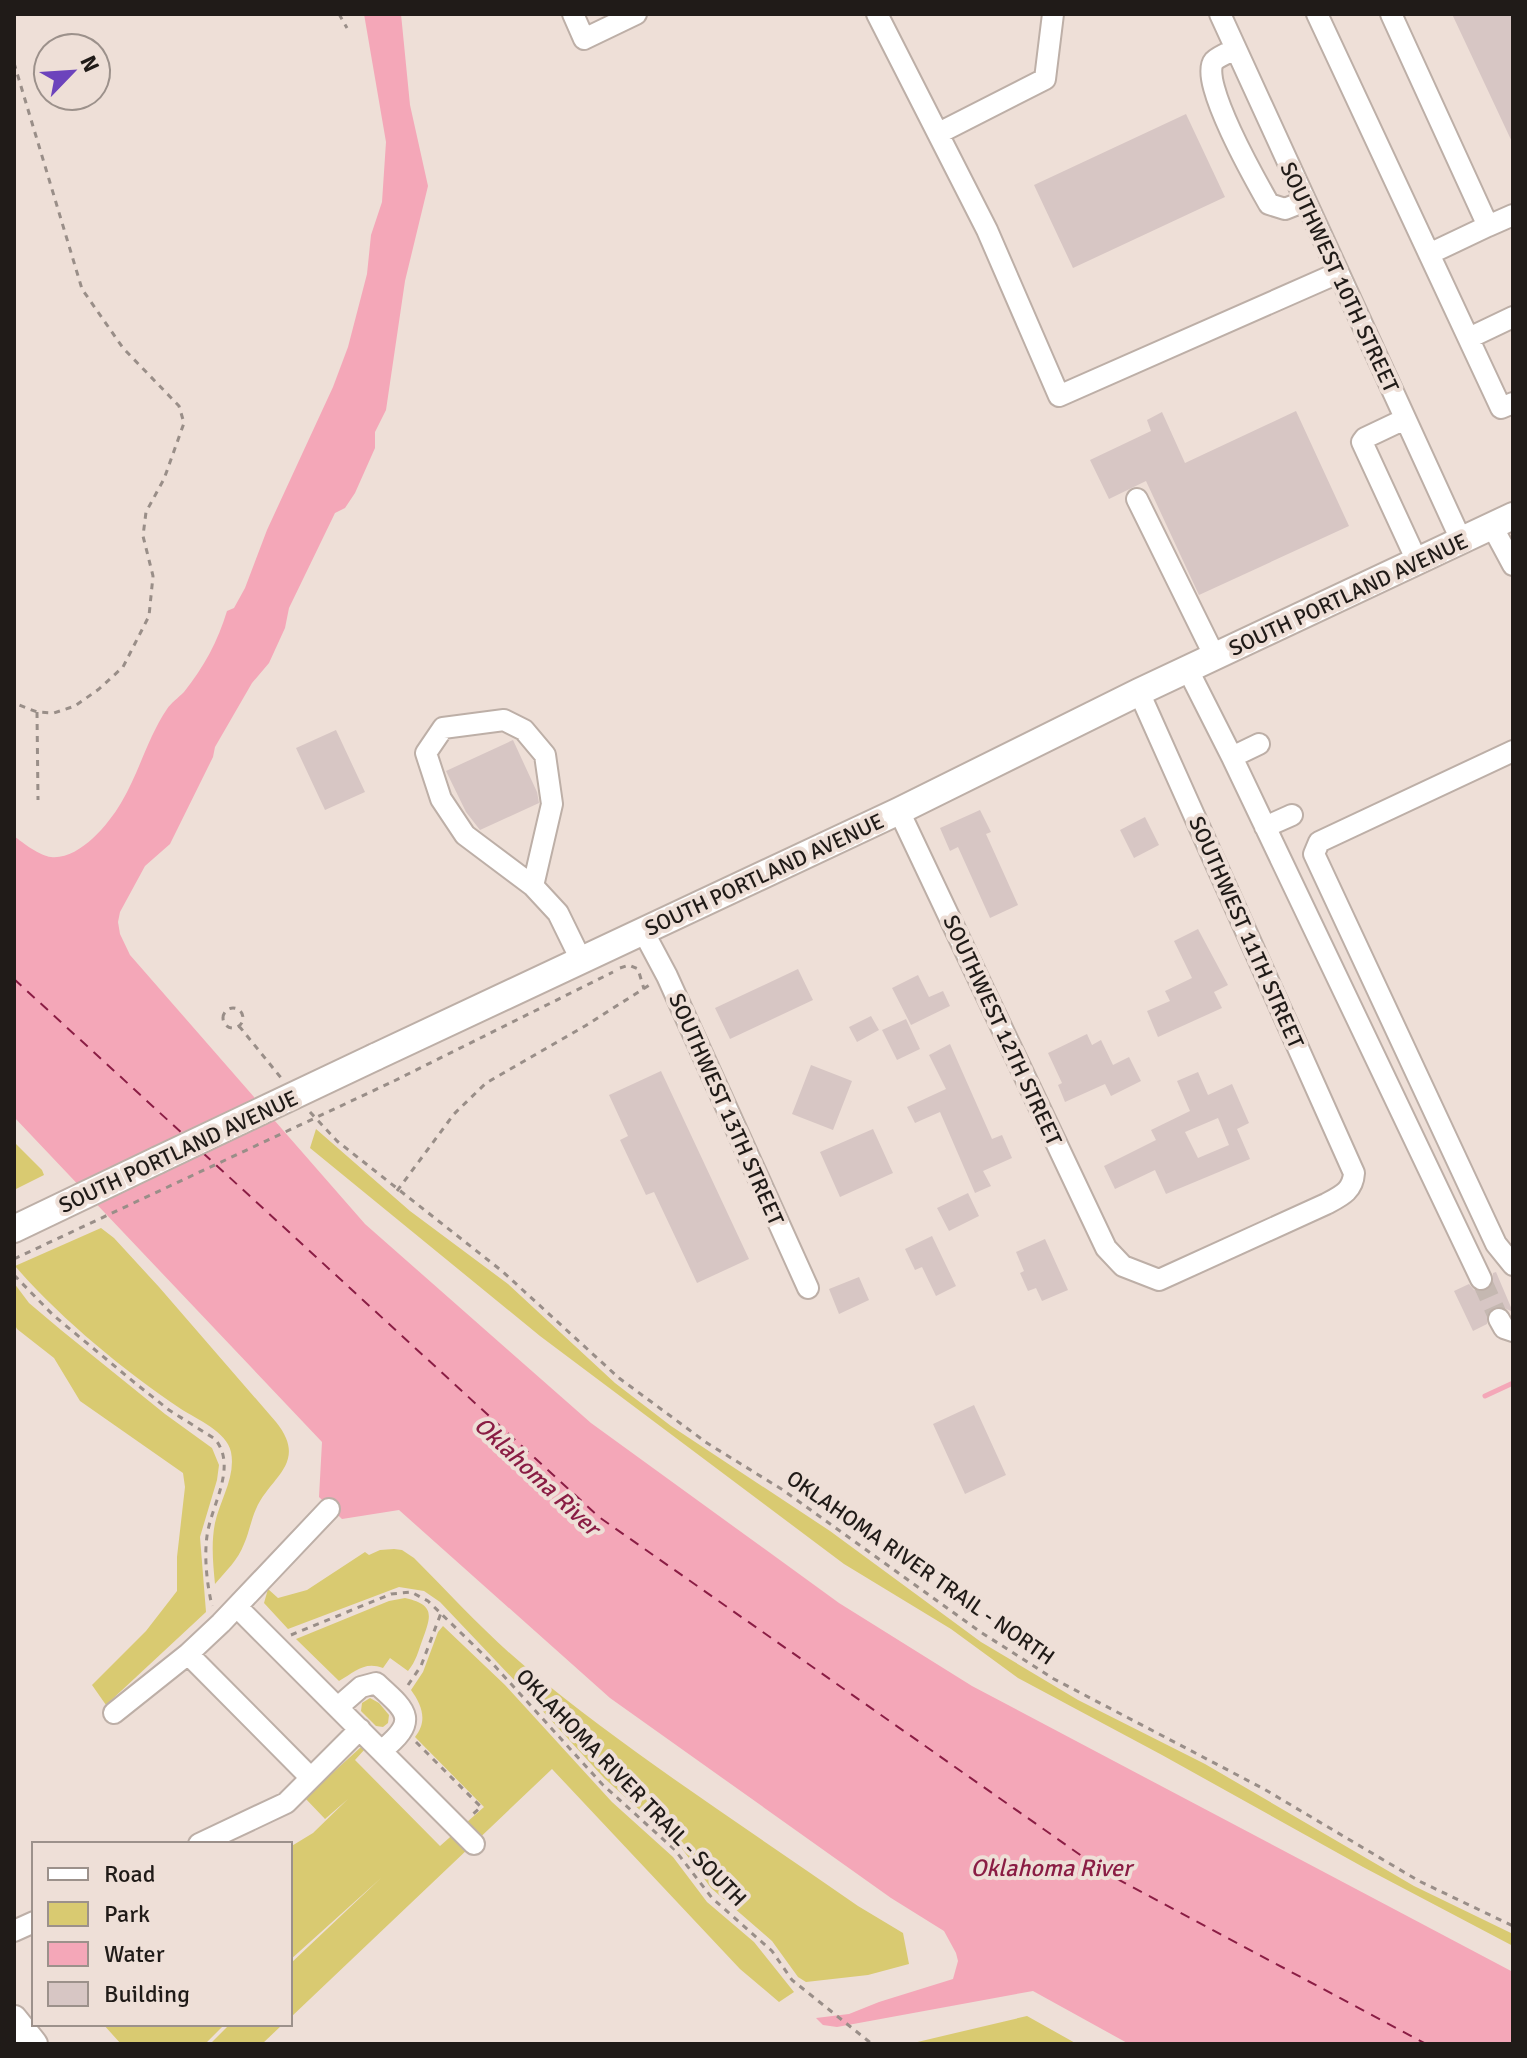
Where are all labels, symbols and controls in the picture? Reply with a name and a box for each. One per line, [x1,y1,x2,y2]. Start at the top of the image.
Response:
north arrow [32,32,112,112]
text: N [74,51,105,76]
street label: SOUTHWEST 10TH STREET [1274,158,1405,397]
street label: SOUTH PORTLAND AVENUE [1224,527,1472,662]
street label: SOUTH PORTLAND AVENUE [640,807,888,942]
street label: SOUTHWEST 11TH STREET [1183,812,1310,1053]
street label: SOUTHWEST 12TH STREET [937,911,1068,1150]
street label: SOUTHWEST 13TH STREET [663,989,790,1230]
street label: SOUTH PORTLAND AVENUE [54,1084,302,1219]
water label: Oklahoma River [468,1410,608,1544]
street label: OKLAHOMA RIVER TRAIL - NORTH [781,1464,1060,1671]
street label: OKLAHOMA RIVER TRAIL - SOUTH [511,1663,753,1912]
legend [32,1842,292,2026]
water label: Oklahoma River [971,1853,1135,1883]
text: Road [104,1859,155,1889]
text: Park [104,1899,150,1929]
text: Water [104,1939,165,1969]
text: Building [104,1979,190,2009]

